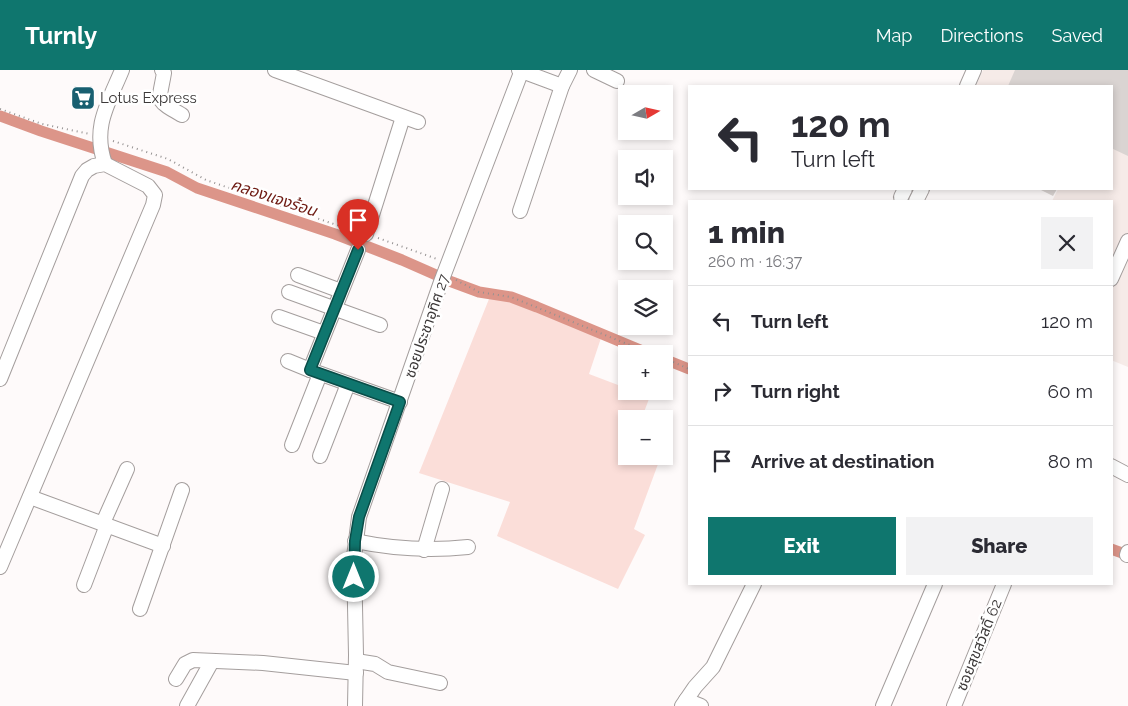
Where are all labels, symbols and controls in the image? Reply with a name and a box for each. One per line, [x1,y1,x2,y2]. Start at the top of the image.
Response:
text: Turnly [25,21,97,50]
text: Map [876,25,912,46]
text: Directions [940,25,1024,46]
text: Saved [1052,25,1103,46]
supermarket icon: Lotus Express [70,85,96,111]
north arrow [618,85,672,140]
map controls [618,85,673,465]
place label: Lotus Express [100,89,197,107]
text: 120 m [791,104,891,145]
icon: left [708,105,773,170]
text: Turn left [791,146,875,172]
button: sound [618,150,673,205]
water label: คลองแจงร้อน [228,175,320,221]
pin [337,199,379,250]
icon: arrive [344,206,372,234]
button: search [618,215,673,270]
text: 1 min [708,215,785,250]
button: close [1041,217,1093,269]
text: 260 m · 16:37 [708,252,802,271]
street label: ซอยประชาอุทิศ 27 [401,272,453,380]
button: layers [618,280,673,335]
icon: left [708,307,736,335]
text: Turn left [751,310,828,332]
text: 120 m [1041,310,1093,332]
button: + [618,345,673,400]
icon: right [708,377,736,405]
text: Turn right [751,380,840,402]
text: 60 m [1048,380,1093,402]
button: − [618,410,673,465]
icon: arrive [708,447,736,475]
text: Arrive at destination [751,450,935,472]
text: 80 m [1048,450,1093,472]
button: Exit [708,517,896,575]
button: Share [906,517,1093,575]
position arrow [327,550,379,602]
street label: ซอยสุขสวัสดิ์ 62 [952,596,1006,693]

